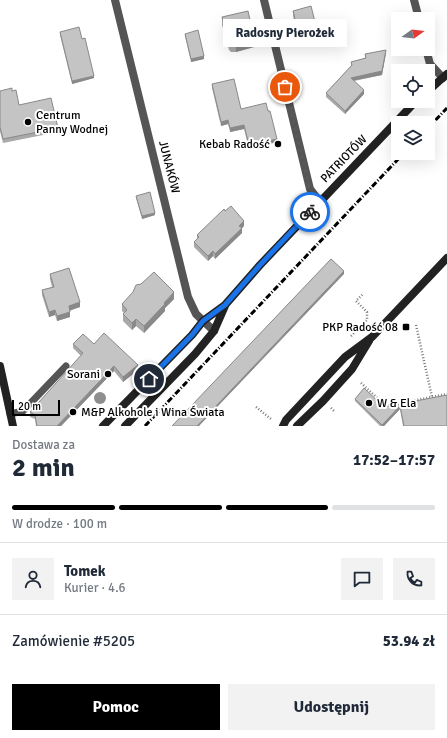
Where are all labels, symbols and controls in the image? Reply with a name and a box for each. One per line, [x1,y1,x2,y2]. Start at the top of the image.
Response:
north arrow [391,12,435,56]
map controls [391,12,435,160]
callout: Radosny Pierożek [223,19,347,47]
text: Radosny Pierożek [236,25,334,41]
button: locate [391,64,435,108]
pin [268,70,302,104]
icon: bag [274,76,296,98]
place label: Centrum Panny Wodnej [36,108,108,137]
button: layers [391,116,435,160]
marker: Centrum Panny Wodnej [23,117,33,127]
street label: PATRIOTÓW [318,132,370,186]
place label: Kebab Radość [199,137,270,152]
street label: JUNAKÓW [155,139,183,195]
marker: Kebab Radość [273,139,283,149]
courier [290,192,330,232]
icon: bike [299,201,321,223]
place label: PKP Radość 08 [322,320,398,335]
marker: PKP Radość 08 [401,322,411,332]
pin [132,362,166,396]
place label: Sorani [67,367,100,382]
icon: home [138,368,160,390]
marker: Sorani [103,369,113,379]
place label: W & Ela [377,396,416,411]
scale bar [12,398,60,417]
marker: W & Ela [364,398,374,408]
text: 20 m [18,400,41,413]
place label: M&P Alkohole i Wina Świata [81,405,225,420]
marker: M&P Alkohole i Wina Świata [68,407,78,417]
text: Dostawa za [12,437,75,453]
text: 17:52–17:57 [353,451,435,469]
text: 2 min [12,452,75,484]
text: W drodze · 100 m [12,516,107,532]
button: person [12,558,54,600]
button: chat [341,558,383,600]
button: phone [393,558,435,600]
text: Tomek [64,562,106,580]
text: Kurier · 4.6 [64,580,126,596]
text: Zamówienie #5205 [12,632,135,650]
text: 53.94 zł [383,632,435,650]
button: Pomoc [12,684,220,730]
button: Udostępnij [228,684,435,730]

